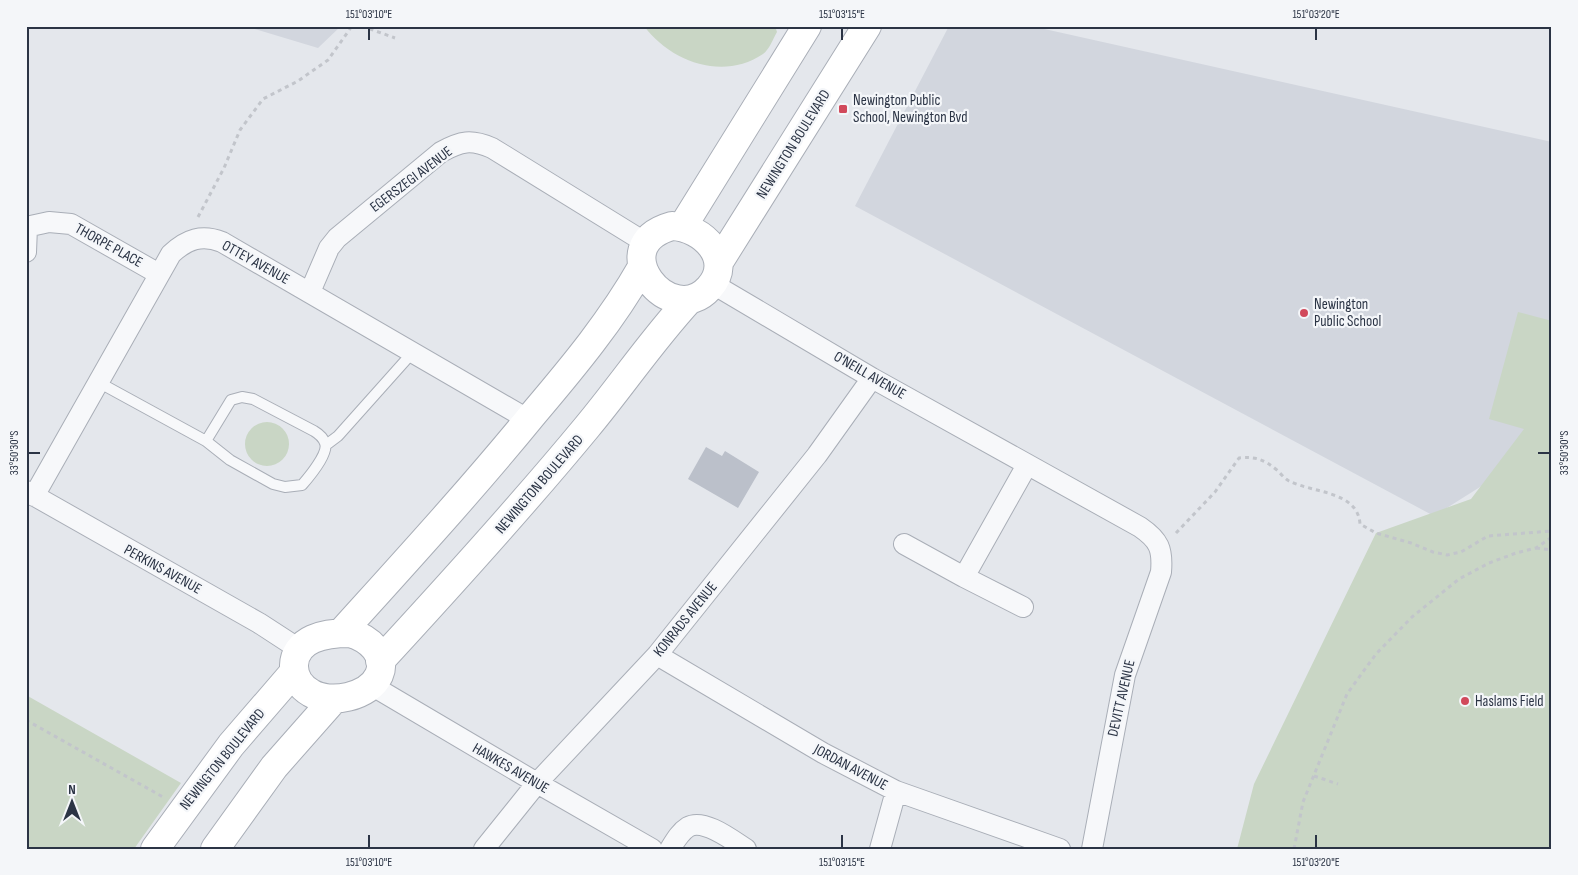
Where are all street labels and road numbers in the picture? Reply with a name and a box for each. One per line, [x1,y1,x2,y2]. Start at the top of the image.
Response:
street label: NEWINGTON BOULEVARD [752,86,835,202]
street label: EGERSZEGI AVENUE [366,142,456,217]
street label: THORPE PLACE [71,219,146,272]
street label: OTTEY AVENUE [219,236,293,289]
street label: O'NEILL AVENUE [830,347,909,404]
street label: NEWINGTON BOULEVARD [491,431,588,538]
street label: PERKINS AVENUE [121,540,205,599]
street label: KONRADS AVENUE [649,578,721,661]
street label: DEVITT AVENUE [1103,658,1140,738]
street label: NEWINGTON BOULEVARD [176,705,269,814]
street label: HAWKES AVENUE [469,739,552,798]
street label: JORDAN AVENUE [810,740,891,795]

